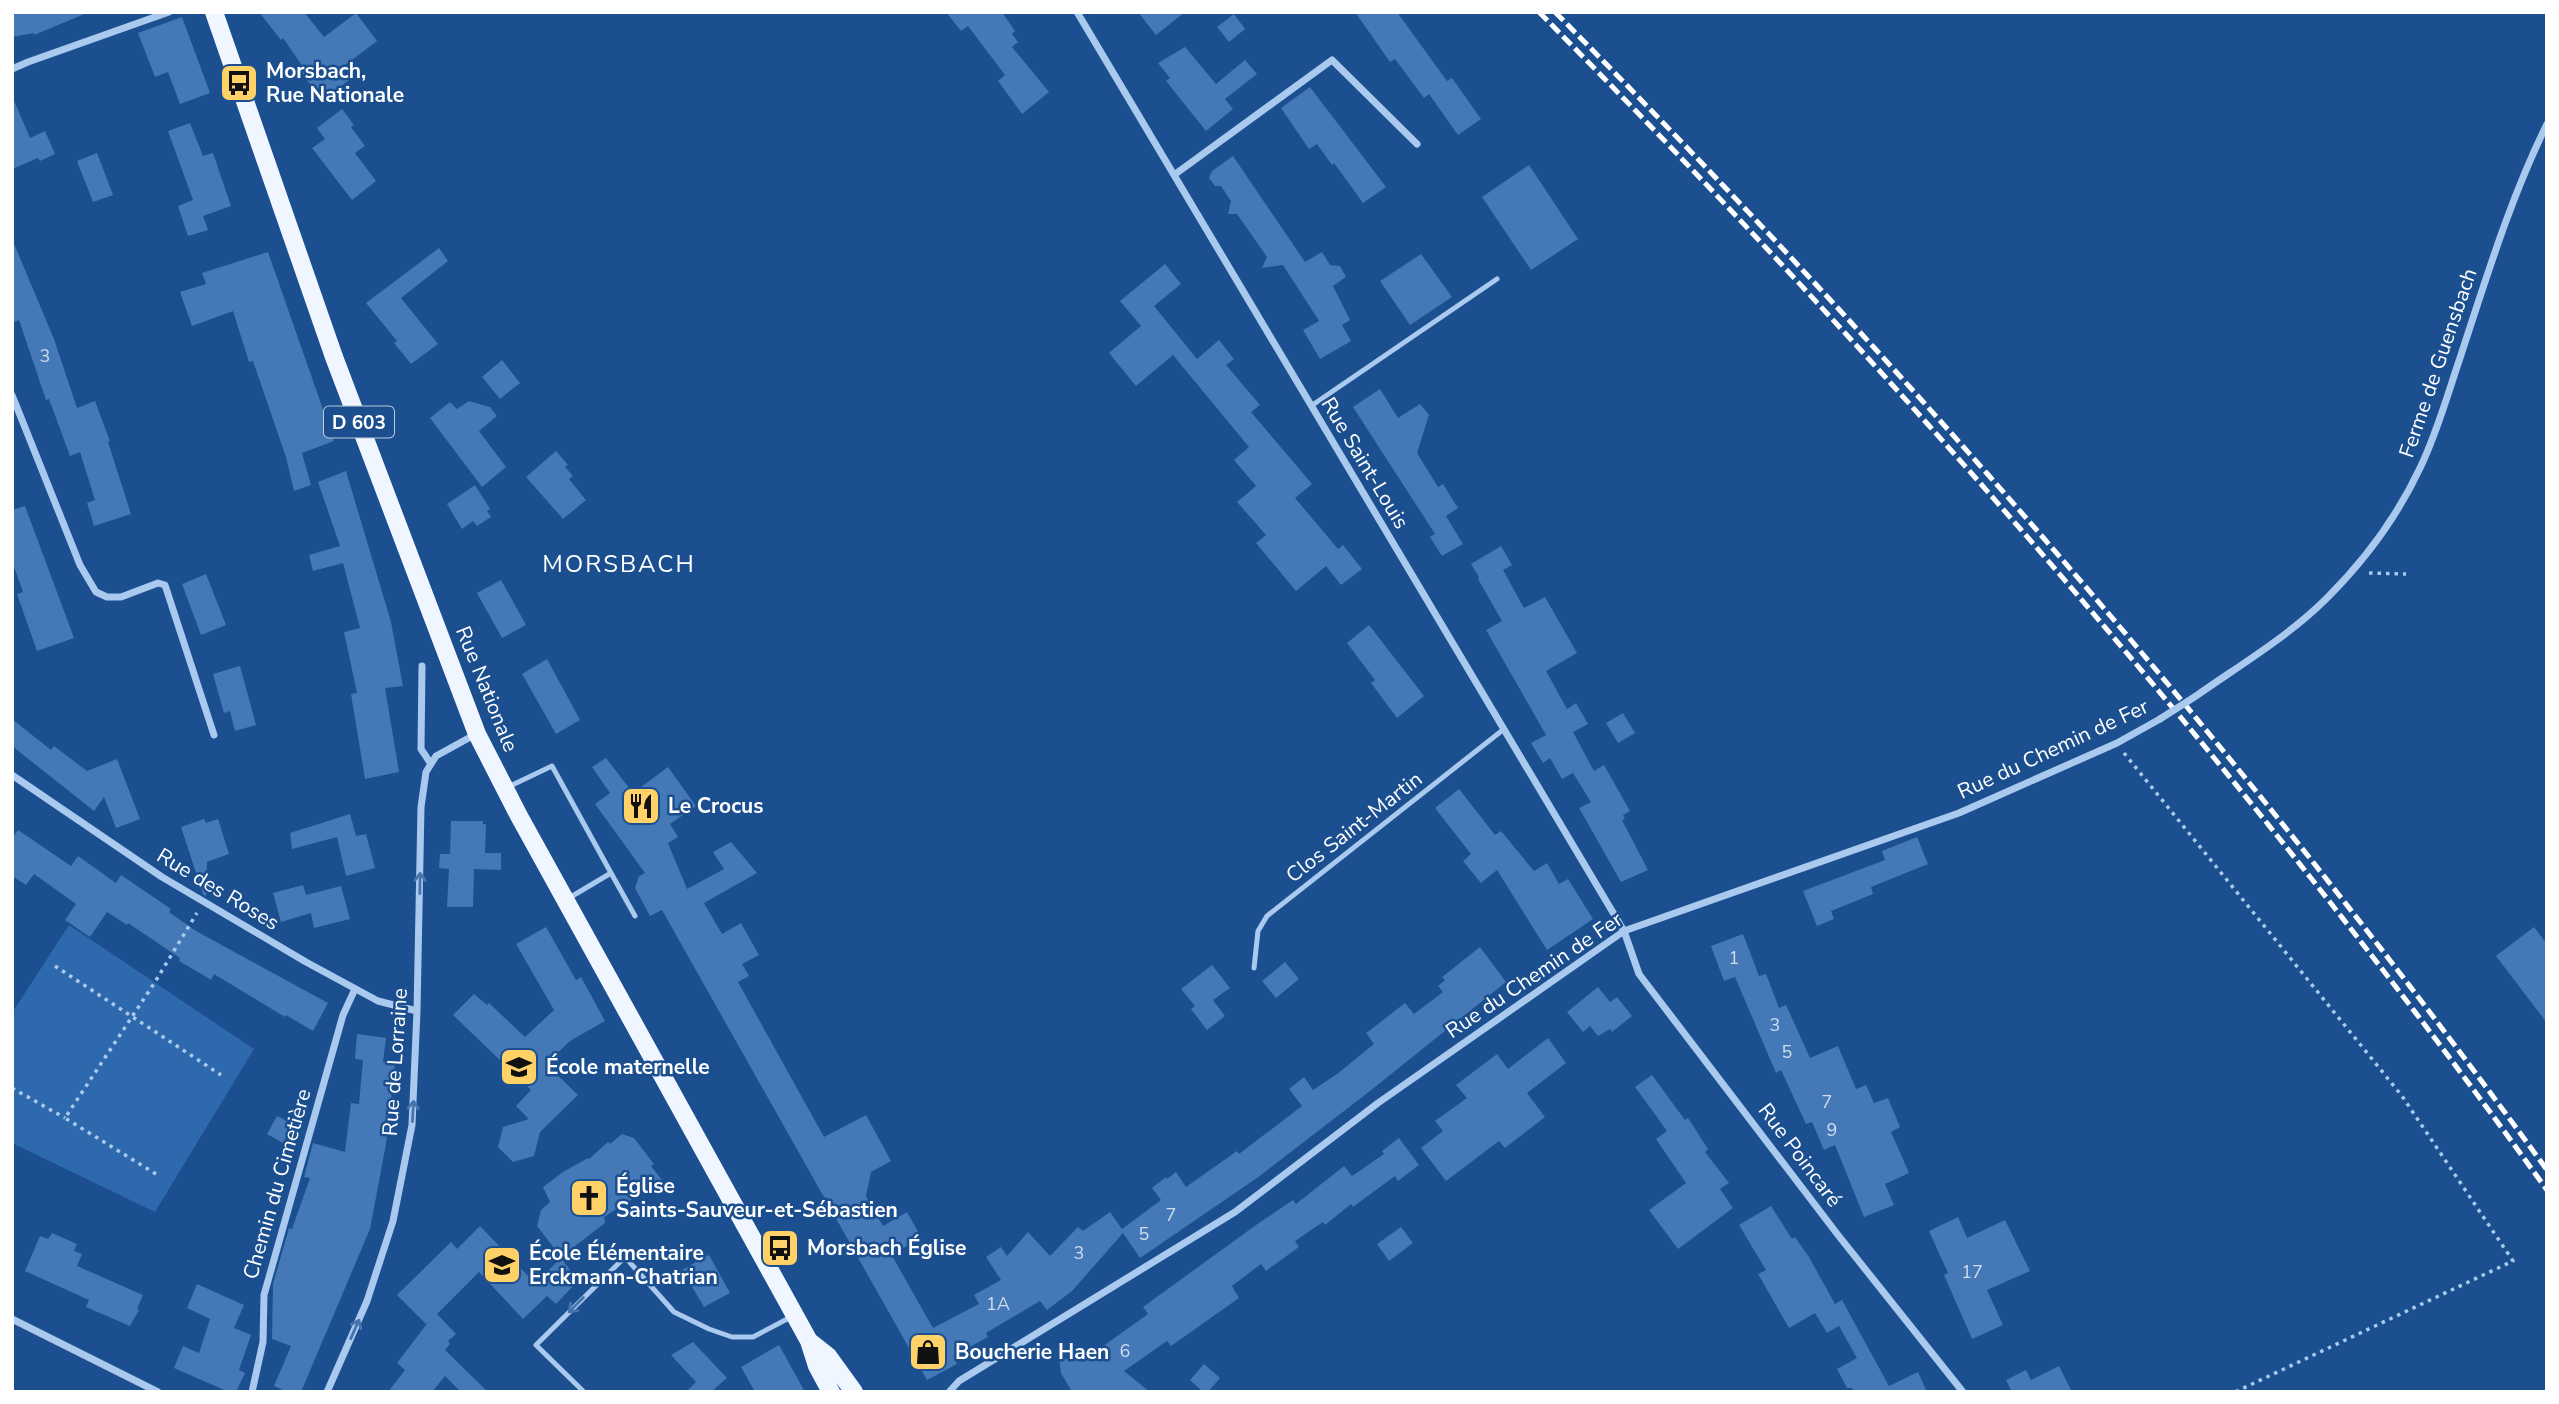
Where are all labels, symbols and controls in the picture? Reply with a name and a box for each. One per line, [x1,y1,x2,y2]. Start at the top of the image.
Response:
place label: Morsbach, Rue Nationale [266,57,404,109]
bus stop icon: Morsbach, Rue Nationale [218,62,260,104]
street label: Ferme de Guensbach [2392,265,2484,461]
house number: 3 [40,344,50,368]
street label: Rue Saint-Louis [1315,392,1415,534]
road number: D 603 [324,406,394,438]
district label: MORSBACH [542,548,696,580]
street label: Rue Nationale [449,622,525,756]
street label: Rue du Chemin de Fer [1953,692,2154,806]
street label: Clos Saint-Martin [1280,765,1428,889]
restaurant icon: Le Crocus [620,785,662,827]
place label: Le Crocus [668,792,764,820]
street label: Rue des Roses [152,841,284,937]
one-way arrow [413,872,427,895]
street label: Rue du Chemin de Fer [1440,905,1628,1045]
house number: 1 [1729,946,1739,970]
street label: Rue de Lorraine [376,987,414,1137]
house number: 3 [1770,1013,1780,1037]
house number: 5 [1782,1040,1792,1064]
school or university icon: École maternelle [498,1046,540,1088]
place label: École maternelle [546,1053,710,1081]
street label: Chemin du Cimetière [236,1085,318,1283]
house number: 7 [1822,1090,1832,1114]
street label: Rue Poincaré [1752,1097,1848,1213]
one-way arrow [406,1099,419,1122]
house number: 9 [1827,1118,1837,1142]
place label: Église Saints-Sauveur-et-Sébastien [616,1172,898,1224]
church icon: Église Saints-Sauveur-et-Sébastien [568,1177,610,1219]
house number: 7 [1166,1203,1176,1227]
house number: 5 [1139,1222,1149,1246]
bus stop icon: Morsbach Église [759,1227,801,1269]
place label: Morsbach Église [807,1234,967,1262]
place label: École Élémentaire Erckmann-Chatrian [529,1239,718,1291]
house number: 3 [1074,1241,1084,1265]
school or university icon: École Élémentaire Erckmann-Chatrian [481,1244,523,1286]
house number: 17 [1961,1260,1983,1284]
house number: 1A [986,1292,1010,1316]
one-way arrow [568,1297,585,1314]
one-way arrow [349,1319,362,1341]
shop icon: Boucherie Haen [907,1331,949,1373]
place label: Boucherie Haen [955,1338,1109,1366]
house number: 6 [1120,1339,1130,1363]

